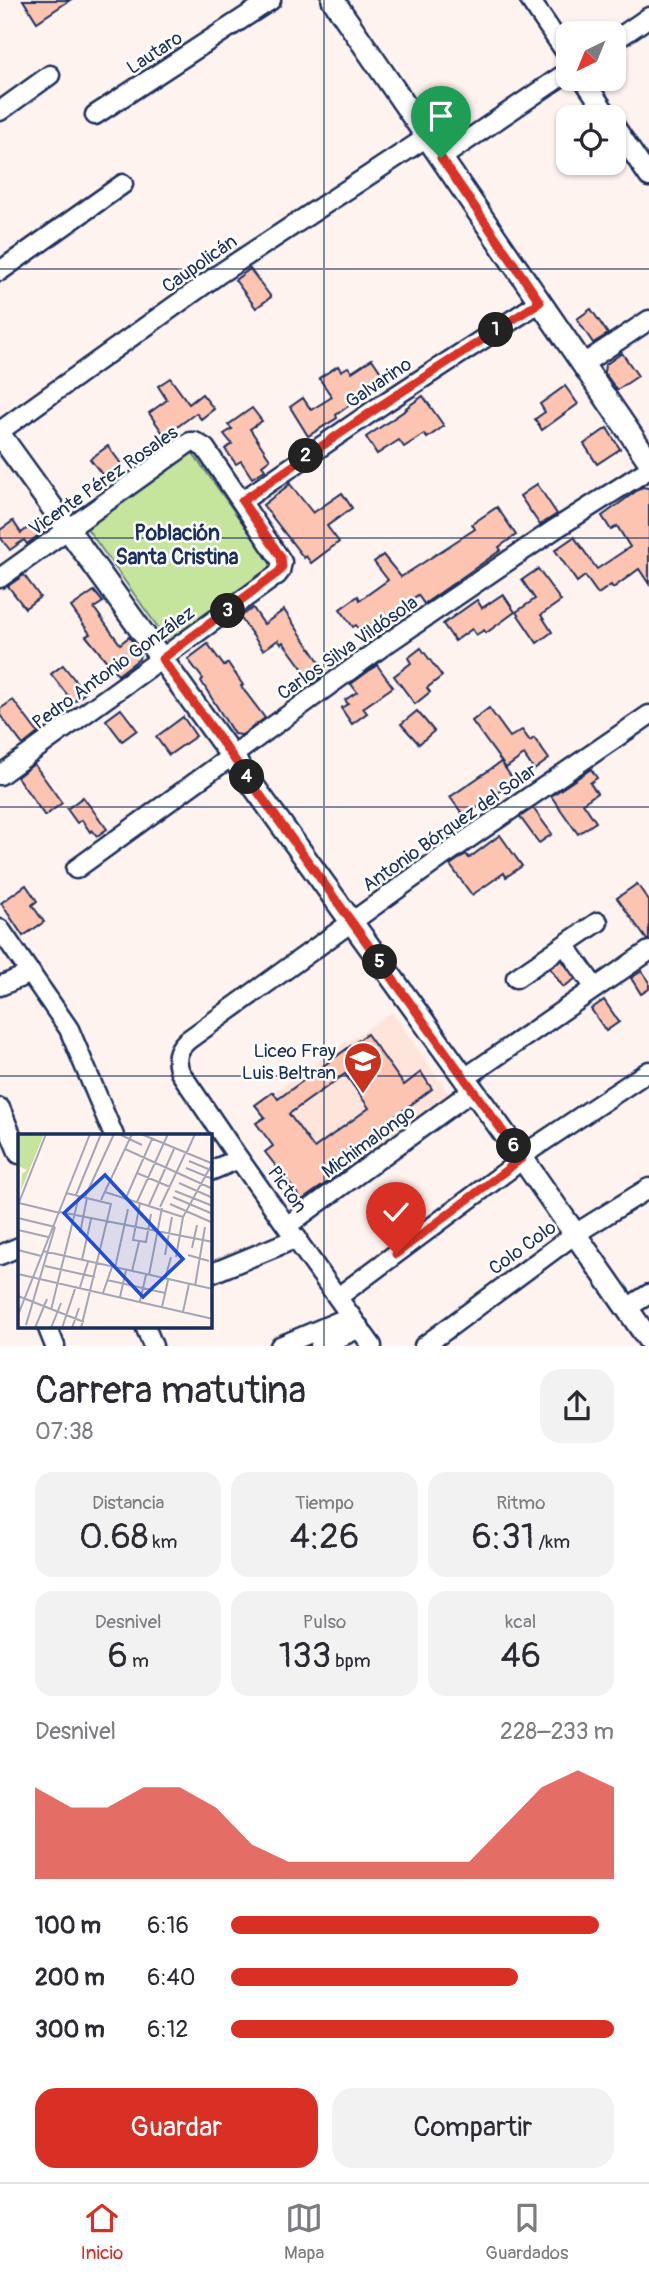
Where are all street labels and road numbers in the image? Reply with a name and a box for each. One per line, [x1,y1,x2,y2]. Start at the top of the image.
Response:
street label: Lautaro [122,26,187,80]
street label: Caupolicán [157,229,242,298]
street label: Galvarino [341,352,416,414]
street label: Vicente Pérez Rosales [24,420,183,541]
street label: Carlos Silva Vildósola [273,590,423,705]
street label: Pedro Antonio González [28,601,200,735]
street label: Antonio Bórquez del Solar [358,758,542,897]
street label: Michimalongo [317,1100,420,1184]
street label: Picton [262,1162,312,1218]
street label: Colo Colo [484,1215,561,1280]

